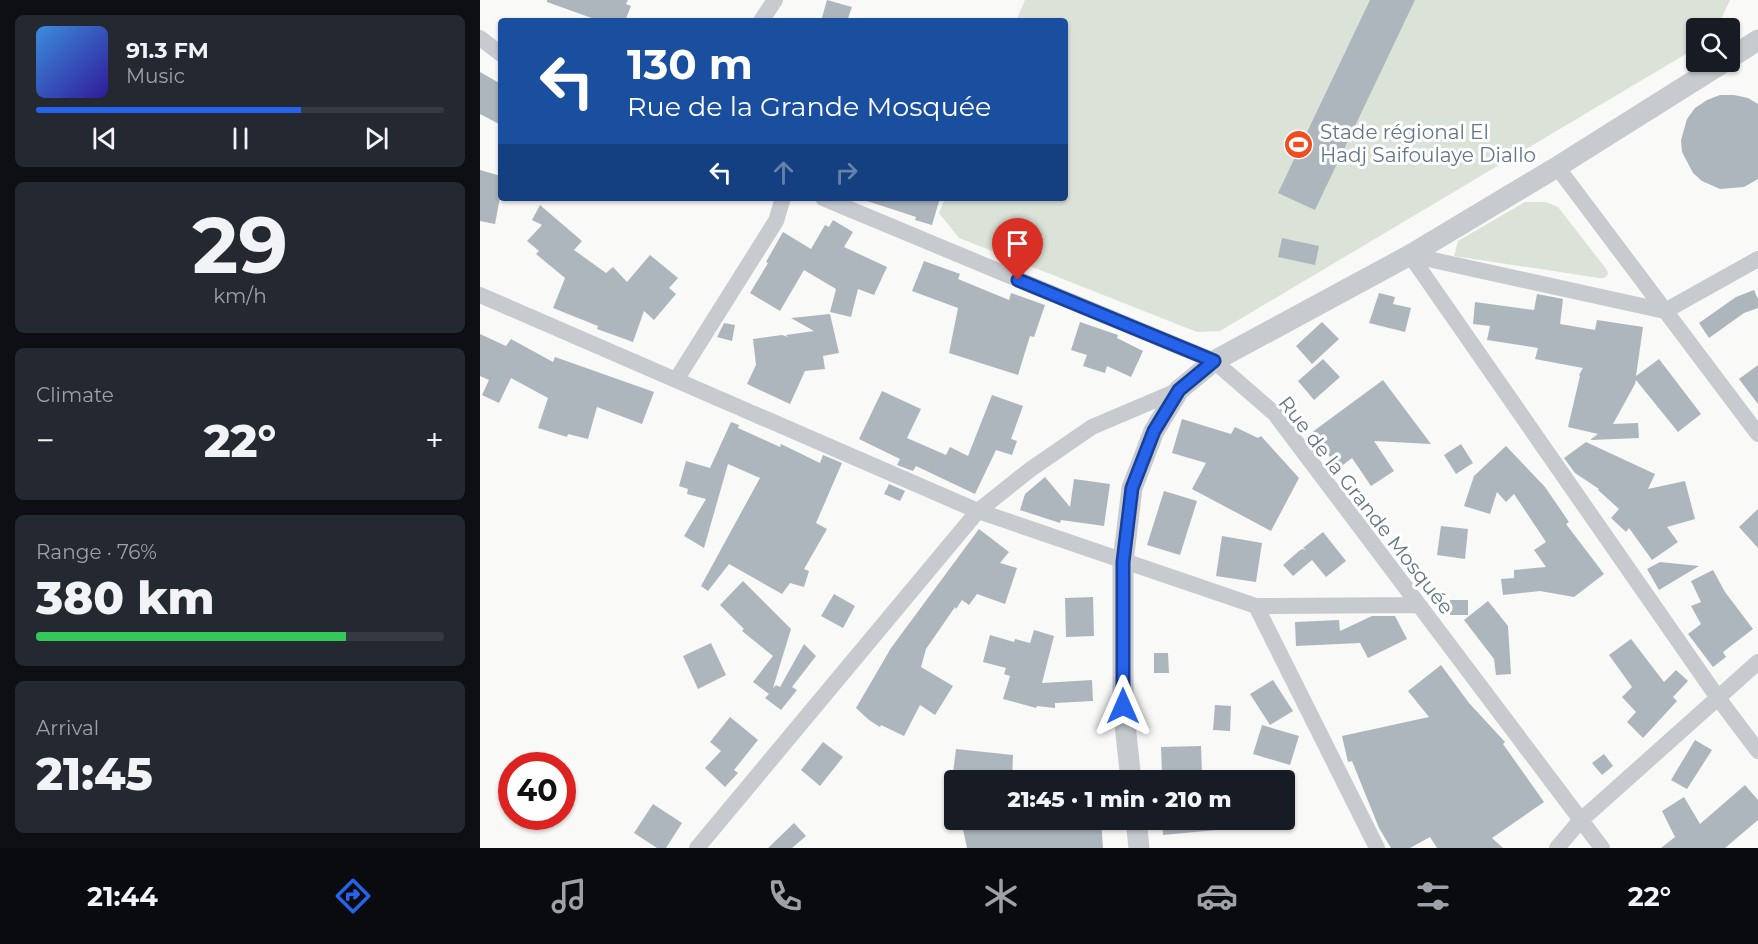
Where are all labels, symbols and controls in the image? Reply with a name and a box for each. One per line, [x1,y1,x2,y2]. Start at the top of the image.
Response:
map controls [1686,18,1740,72]
button: search [1686,18,1740,72]
text: 91.3 FM [126,37,209,64]
text: 130 m [627,38,753,90]
icon: left [528,42,606,120]
text: Music [126,64,185,88]
text: Rue de la Grande Mosquée [627,90,991,123]
place label: Stade régional El Hadj Saifoulaye Diallo [1320,120,1536,167]
icon: previous [88,122,121,155]
icon: pause [224,122,257,155]
icon: next [360,122,393,155]
sports icon: Stade régional El Hadj Saifoulaye Diallo [1283,128,1315,160]
icon: left [704,156,737,189]
icon: ahead [767,156,800,189]
icon: right [830,156,863,189]
text: 29 [192,197,288,293]
pin [992,218,1043,280]
icon: arrive [1001,227,1034,260]
text: km/h [213,284,267,308]
text: Climate [36,383,114,407]
street label: Rue de la Grande Mosquée [1273,391,1459,619]
text: 22° [204,413,276,468]
text: − [36,420,55,460]
text: + [425,420,444,460]
text: Range · 76% [36,540,157,564]
text: 380 km [36,570,215,625]
position arrow [1091,674,1155,738]
text: Arrival [36,716,99,740]
text: 21:45 [36,746,153,801]
speed limit sign: 40 [498,752,576,830]
text: 21:45 · 1 min · 210 m [1008,786,1231,813]
icon: directions [332,875,374,917]
icon: music [548,875,590,917]
icon: phone [764,875,806,917]
icon: climate [980,875,1022,917]
icon: car [1196,875,1238,917]
icon: filters [1412,875,1454,917]
text: 21:44 [87,880,158,913]
text: 22° [1628,880,1671,913]

